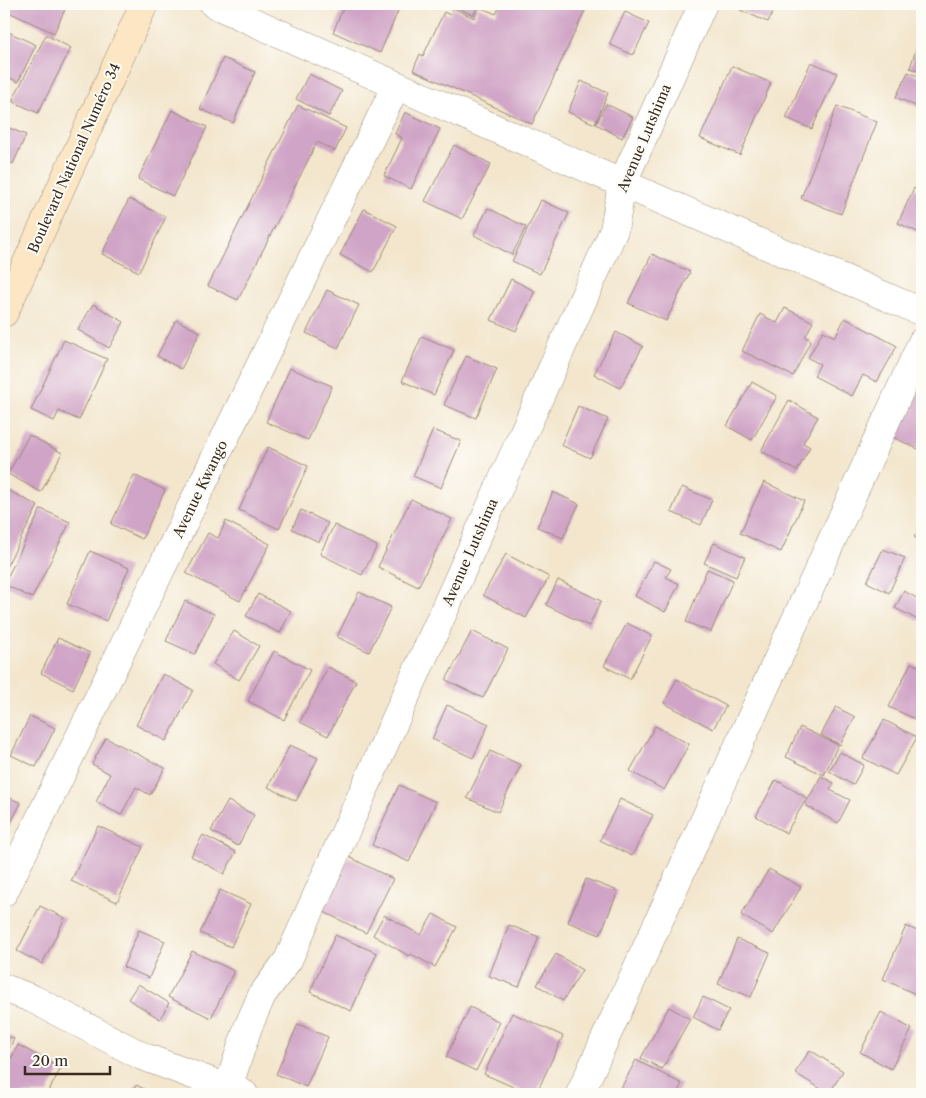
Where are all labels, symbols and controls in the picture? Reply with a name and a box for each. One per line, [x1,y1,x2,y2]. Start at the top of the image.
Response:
street label: Boulevard National Numéro 34 [24,60,124,256]
street label: Avenue Lutshima [613,81,675,196]
street label: Avenue Kwango [168,437,231,542]
street label: Avenue Lutshima [438,495,502,609]
scale bar [25,1043,110,1075]
text: 20 m [32,1051,68,1070]

